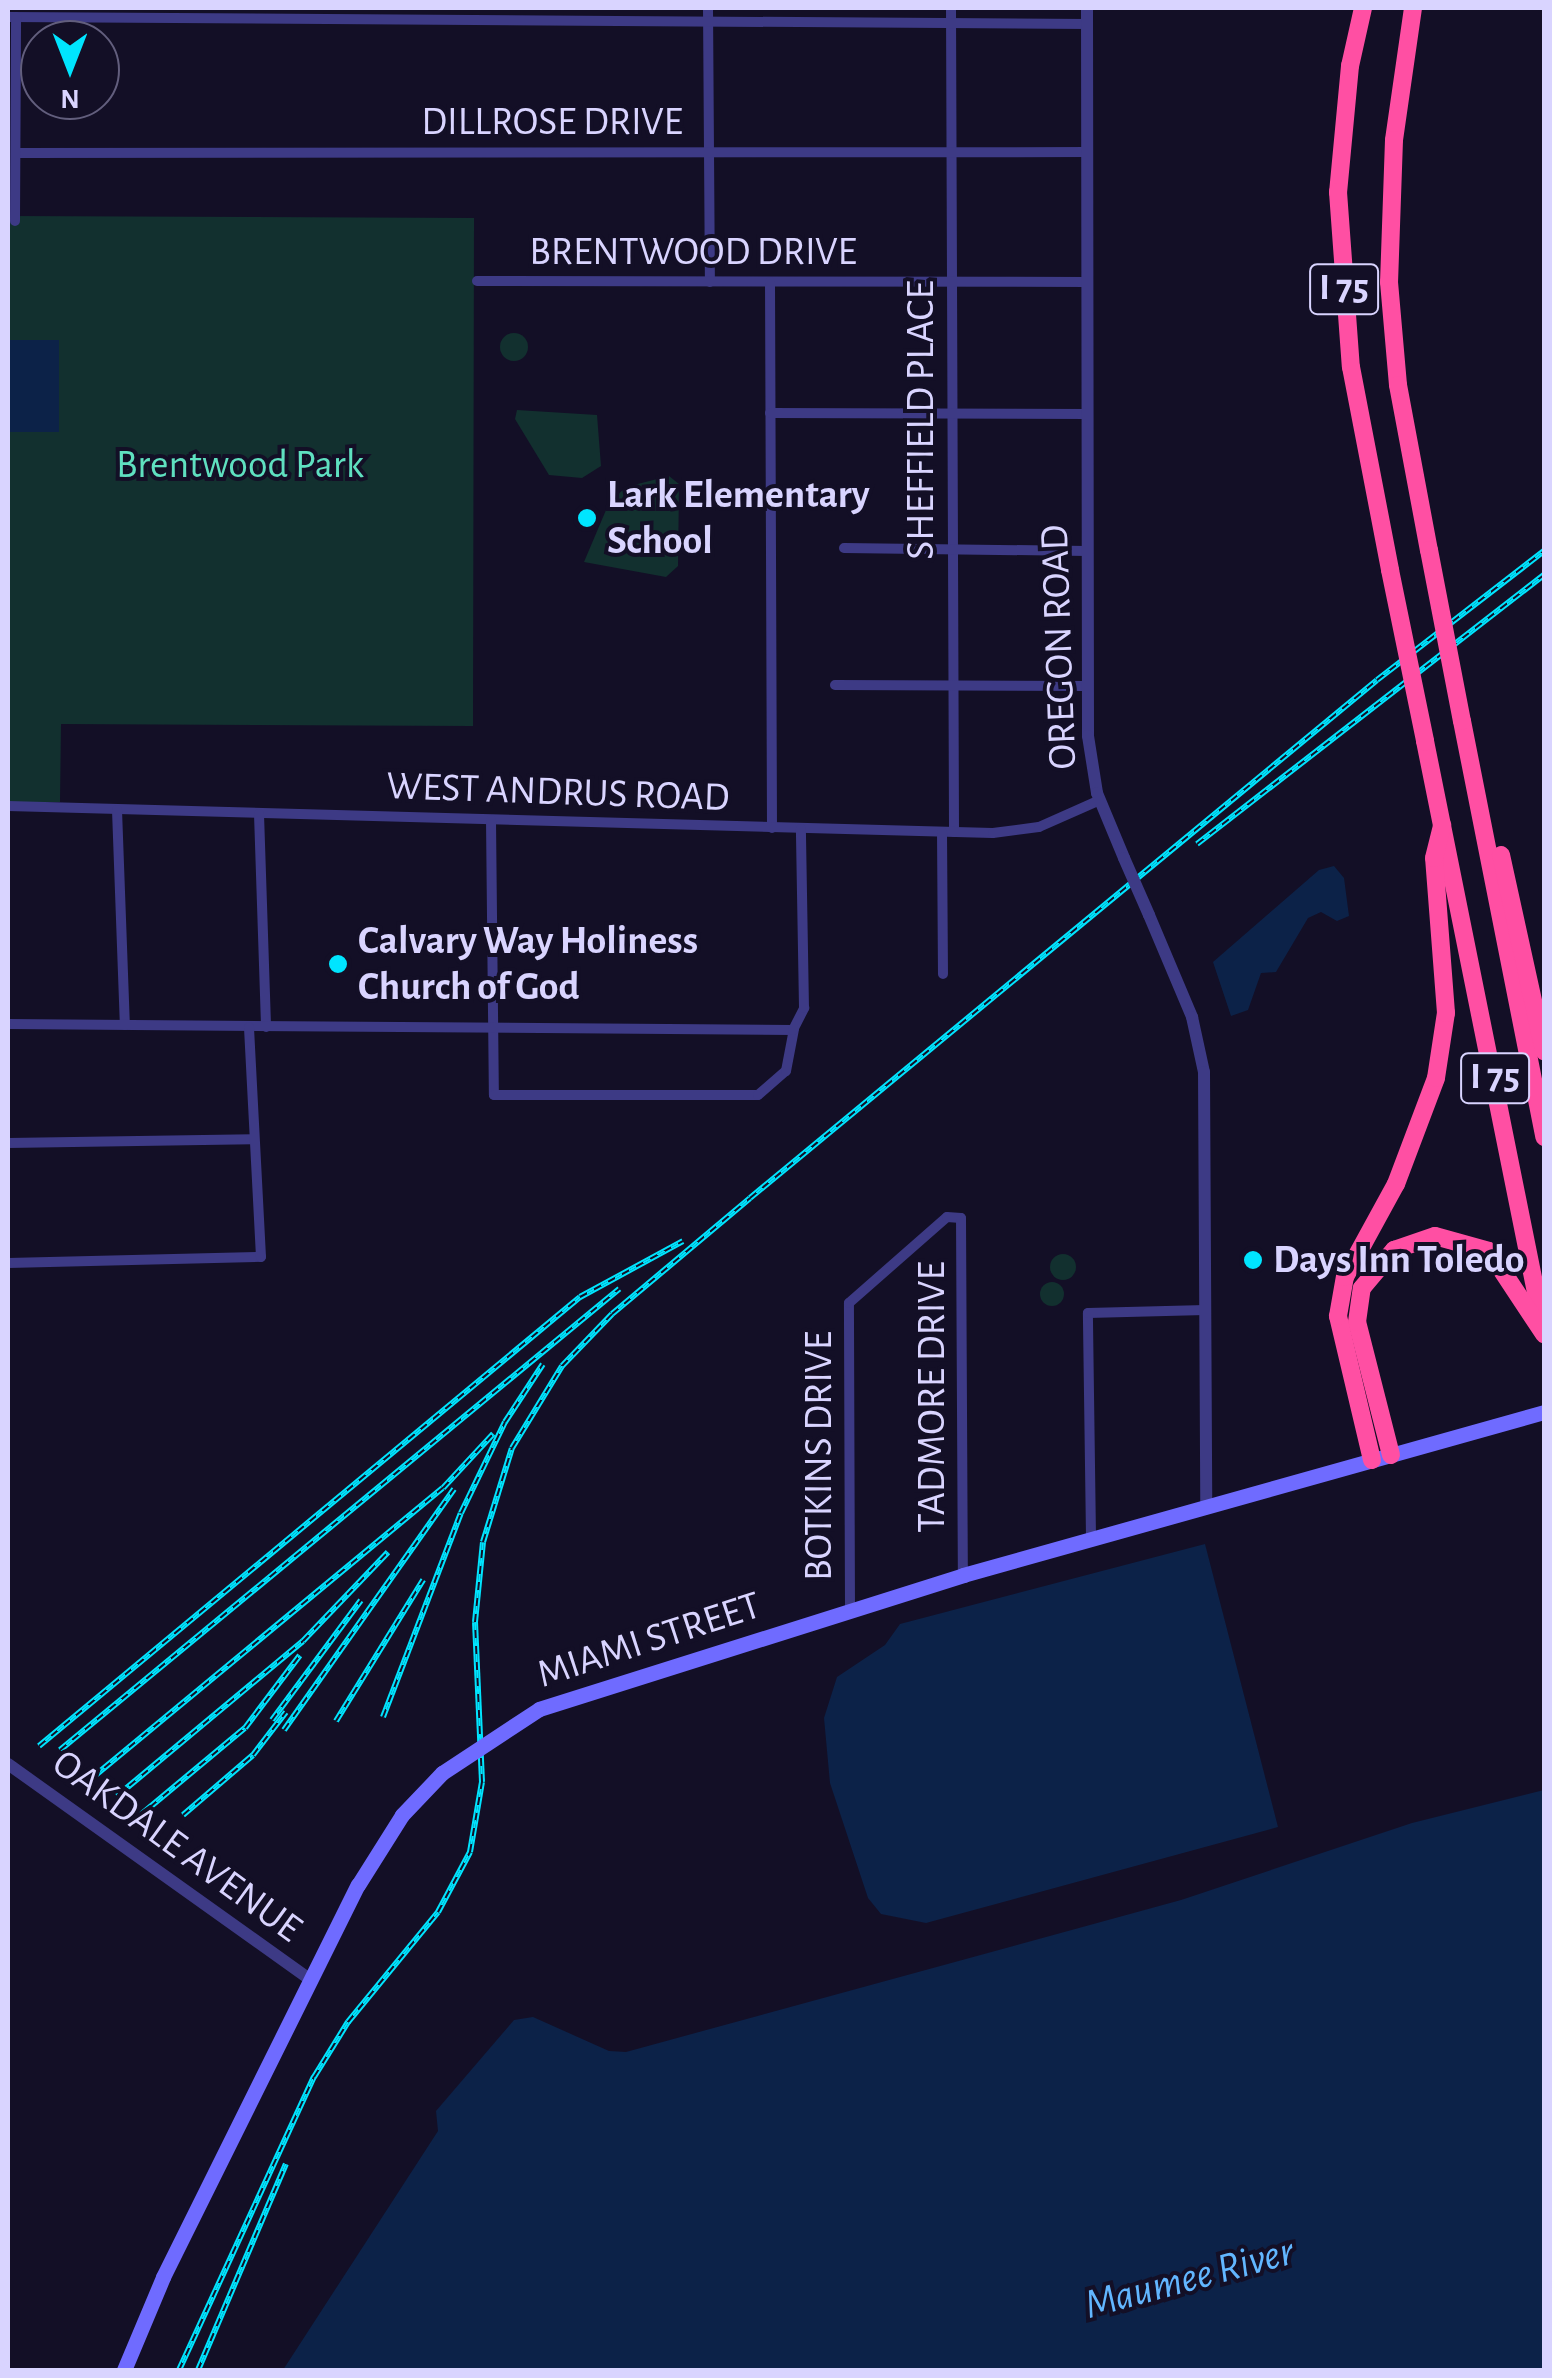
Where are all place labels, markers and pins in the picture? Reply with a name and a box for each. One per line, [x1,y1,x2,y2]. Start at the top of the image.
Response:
place label: Lark Elementary School [607,471,870,565]
marker: Lark Elementary School [576,507,598,529]
place label: Calvary Way Holiness Church of God [358,917,698,1011]
marker: Calvary Way Holiness Church of God [327,953,349,975]
place label: Days Inn Toledo [1273,1236,1525,1284]
marker: Days Inn Toledo [1242,1249,1264,1271]

